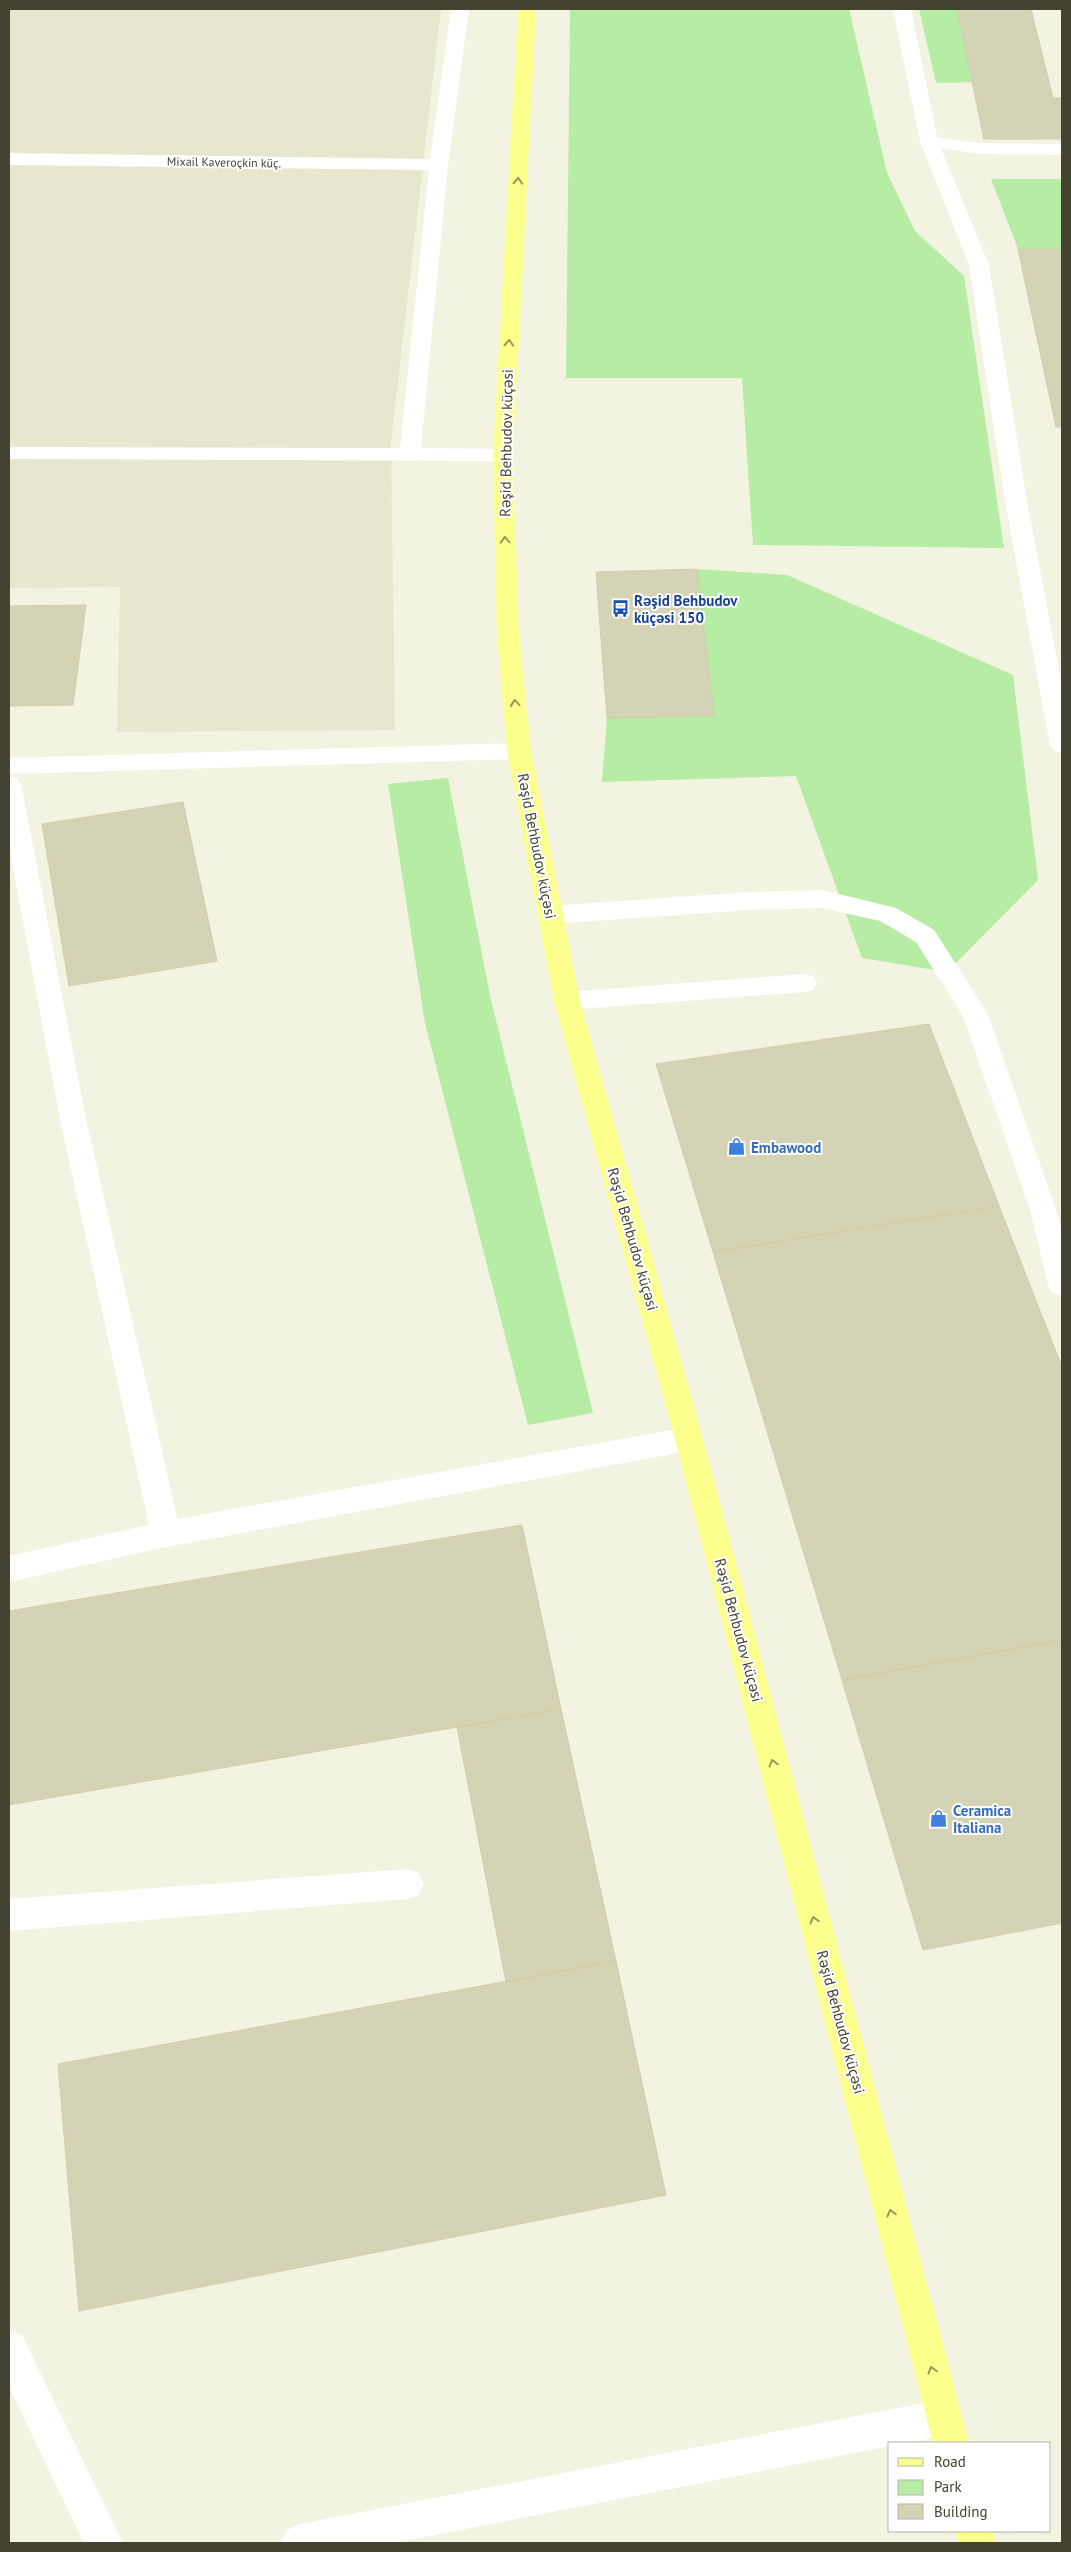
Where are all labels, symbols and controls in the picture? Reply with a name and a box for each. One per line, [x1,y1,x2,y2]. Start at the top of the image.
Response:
street label: Mixail Kaveroçkin küç. [167,154,281,170]
one-way arrow [512,177,523,185]
one-way arrow [503,339,514,347]
street label: Rəşid Behbudov küçəsi [495,369,517,517]
one-way arrow [499,536,510,544]
place label: Rəşid Behbudov küçəsi 150 [634,591,738,627]
bus stop icon: Rəşid Behbudov küçəsi 150 [610,599,630,619]
one-way arrow [510,698,521,706]
street label: Rəşid Behbudov küçəsi [514,772,560,920]
shop icon: Embawood [727,1137,747,1157]
place label: Embawood [751,1138,821,1157]
street label: Rəşid Behbudov küçəsi [603,1165,663,1313]
street label: Rəşid Behbudov küçəsi [711,1556,767,1704]
one-way arrow [769,1759,779,1767]
place label: Ceramica Italiana [953,1801,1011,1837]
shop icon: Ceramica Italiana [929,1809,949,1829]
one-way arrow [810,1916,820,1924]
street label: Rəşid Behbudov küçəsi [813,1948,869,2096]
one-way arrow [886,2208,897,2217]
one-way arrow [927,2365,938,2374]
legend [888,2442,1051,2532]
text: Road [934,2452,966,2471]
text: Park [934,2477,962,2496]
text: Building [934,2502,988,2521]

